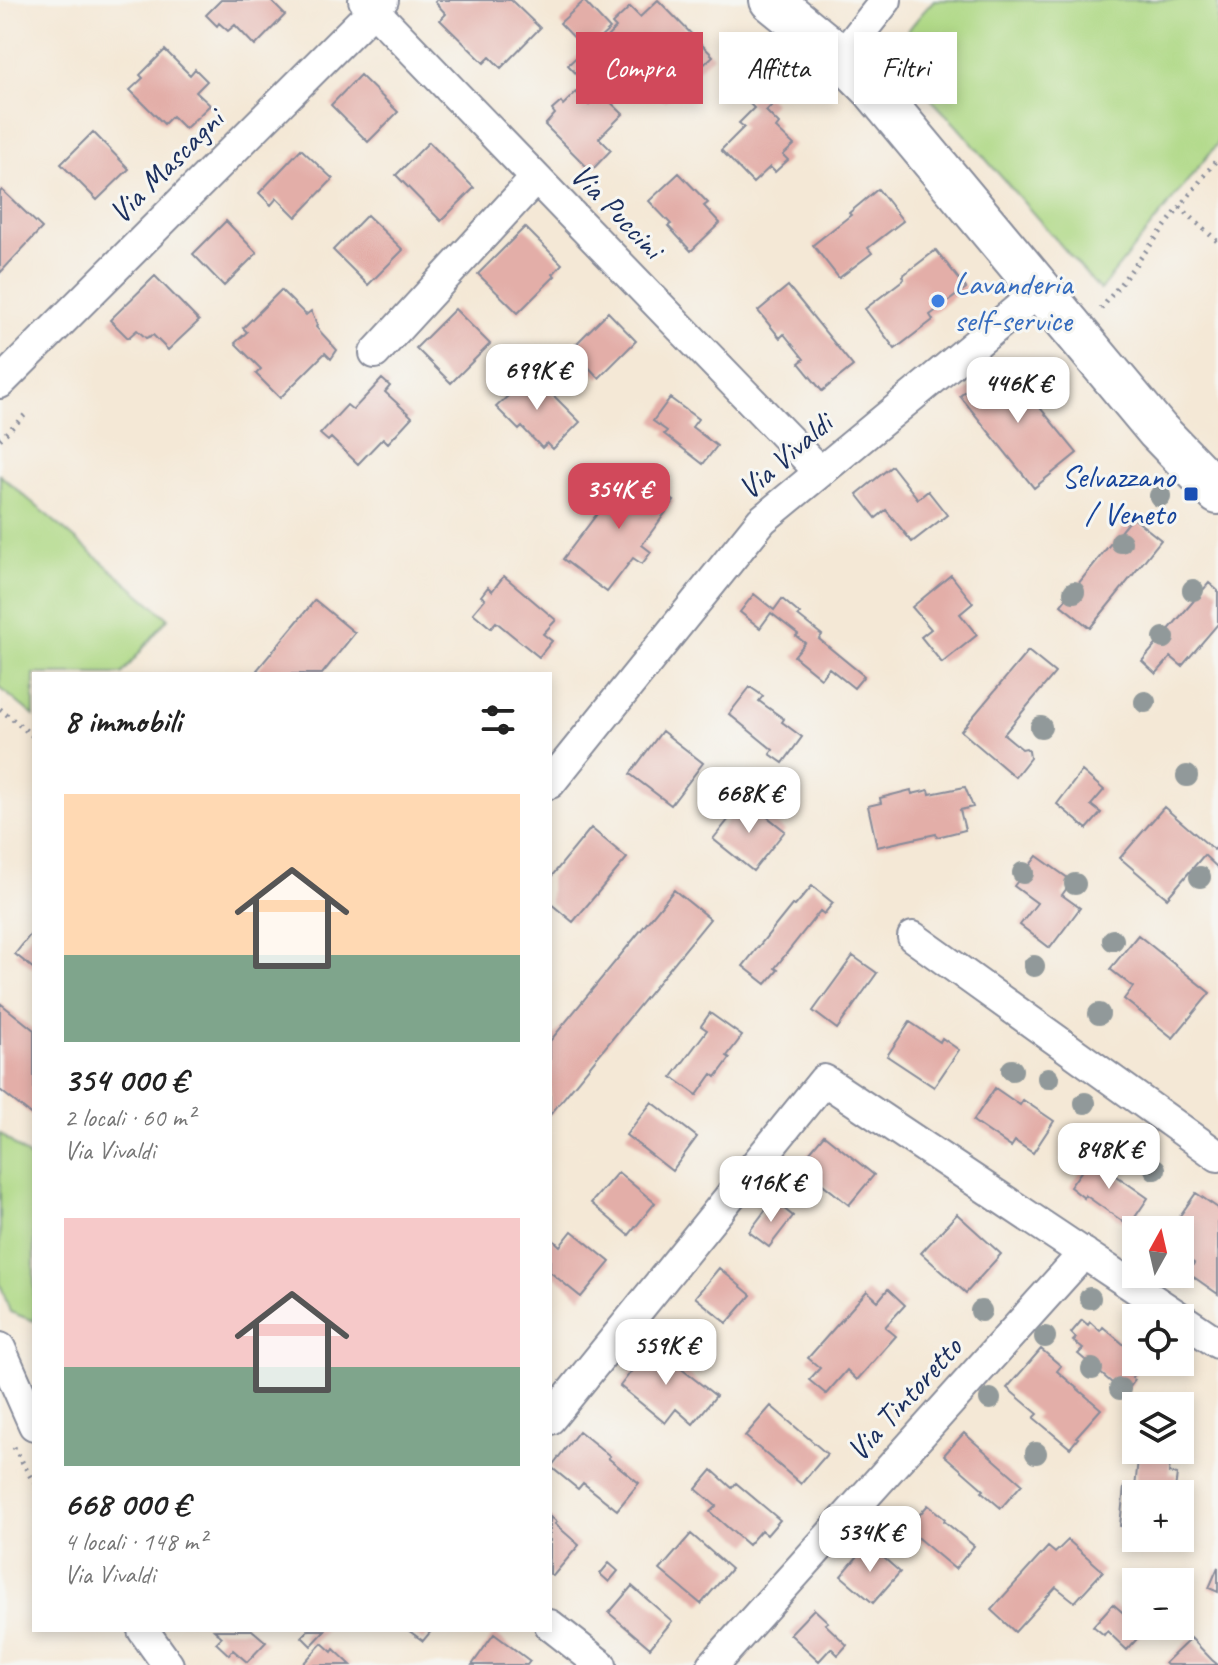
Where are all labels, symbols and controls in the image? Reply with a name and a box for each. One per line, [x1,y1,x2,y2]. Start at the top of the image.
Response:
chip: Compra [576,32,703,104]
chip: Affitta [719,32,838,104]
chip: Filtri [854,32,957,104]
street label: Via Mascagni [100,97,235,232]
street label: Via Puccini [562,155,675,270]
place label: Lavanderia self-service [954,263,1074,341]
marker: Lavanderia self-service [929,292,947,310]
pin: 699K € [472,344,602,412]
text: 699K € [504,353,570,386]
pin: 446K € [953,357,1083,425]
text: 446K € [985,366,1051,399]
street label: Via Vivaldi [729,401,844,508]
place label: Selvazzano / Veneto [1062,456,1177,534]
pin: 354K € [554,463,684,531]
text: 354K € [586,472,652,505]
marker: Selvazzano / Veneto [1182,485,1200,503]
icon: filters [476,698,520,742]
text: 8 immobili [64,699,181,742]
pin: 668K € [684,767,814,835]
text: 668K € [715,776,783,809]
icon: home [220,846,364,990]
text: 354 000 € [64,1058,187,1101]
text: 2 locali · 60 m² [64,1101,194,1134]
pin: 848K € [1044,1123,1174,1191]
text: 848K € [1076,1132,1142,1165]
text: Via Vivaldi [64,1134,155,1167]
pin: 416K € [706,1156,836,1224]
text: 416K € [738,1165,804,1198]
north arrow [1122,1216,1194,1288]
map controls [1122,1216,1194,1640]
icon: home [220,1270,364,1414]
button: locate [1122,1304,1194,1376]
pin: 559K € [601,1319,731,1387]
street label: Via Tintoretto [837,1327,972,1470]
text: 559K € [633,1328,699,1361]
button: layers [1122,1392,1194,1464]
button: + [1122,1480,1194,1552]
text: 668 000 € [64,1482,189,1525]
pin: 534K € [805,1506,935,1574]
text: 534K € [837,1515,903,1548]
text: 4 locali · 148 m² [64,1525,206,1558]
text: Via Vivaldi [64,1558,155,1591]
button: − [1122,1568,1194,1640]

